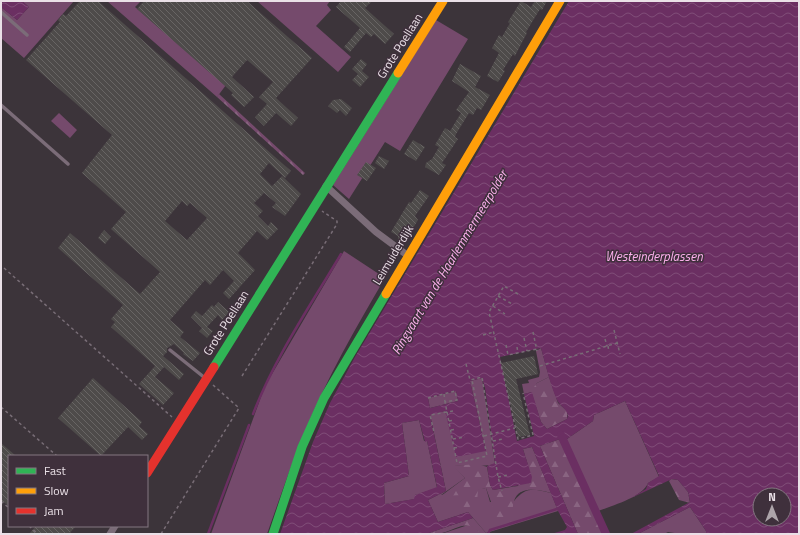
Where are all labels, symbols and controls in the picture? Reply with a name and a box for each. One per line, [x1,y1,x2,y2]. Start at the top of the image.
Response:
street label: Grote Poellaan [372,9,427,82]
water label: Ringvaart van de Haarlemmermeerpolder [386,164,513,358]
street label: Leimuiderdijk [367,221,418,288]
water label: Westeinderplassen [605,246,703,266]
street label: Grote Poellaan [198,286,253,359]
legend [8,455,148,527]
text: Fast [44,461,67,480]
text: Slow [44,481,69,500]
north arrow [752,487,792,527]
text: N [768,489,776,505]
text: Jam [44,501,64,520]

